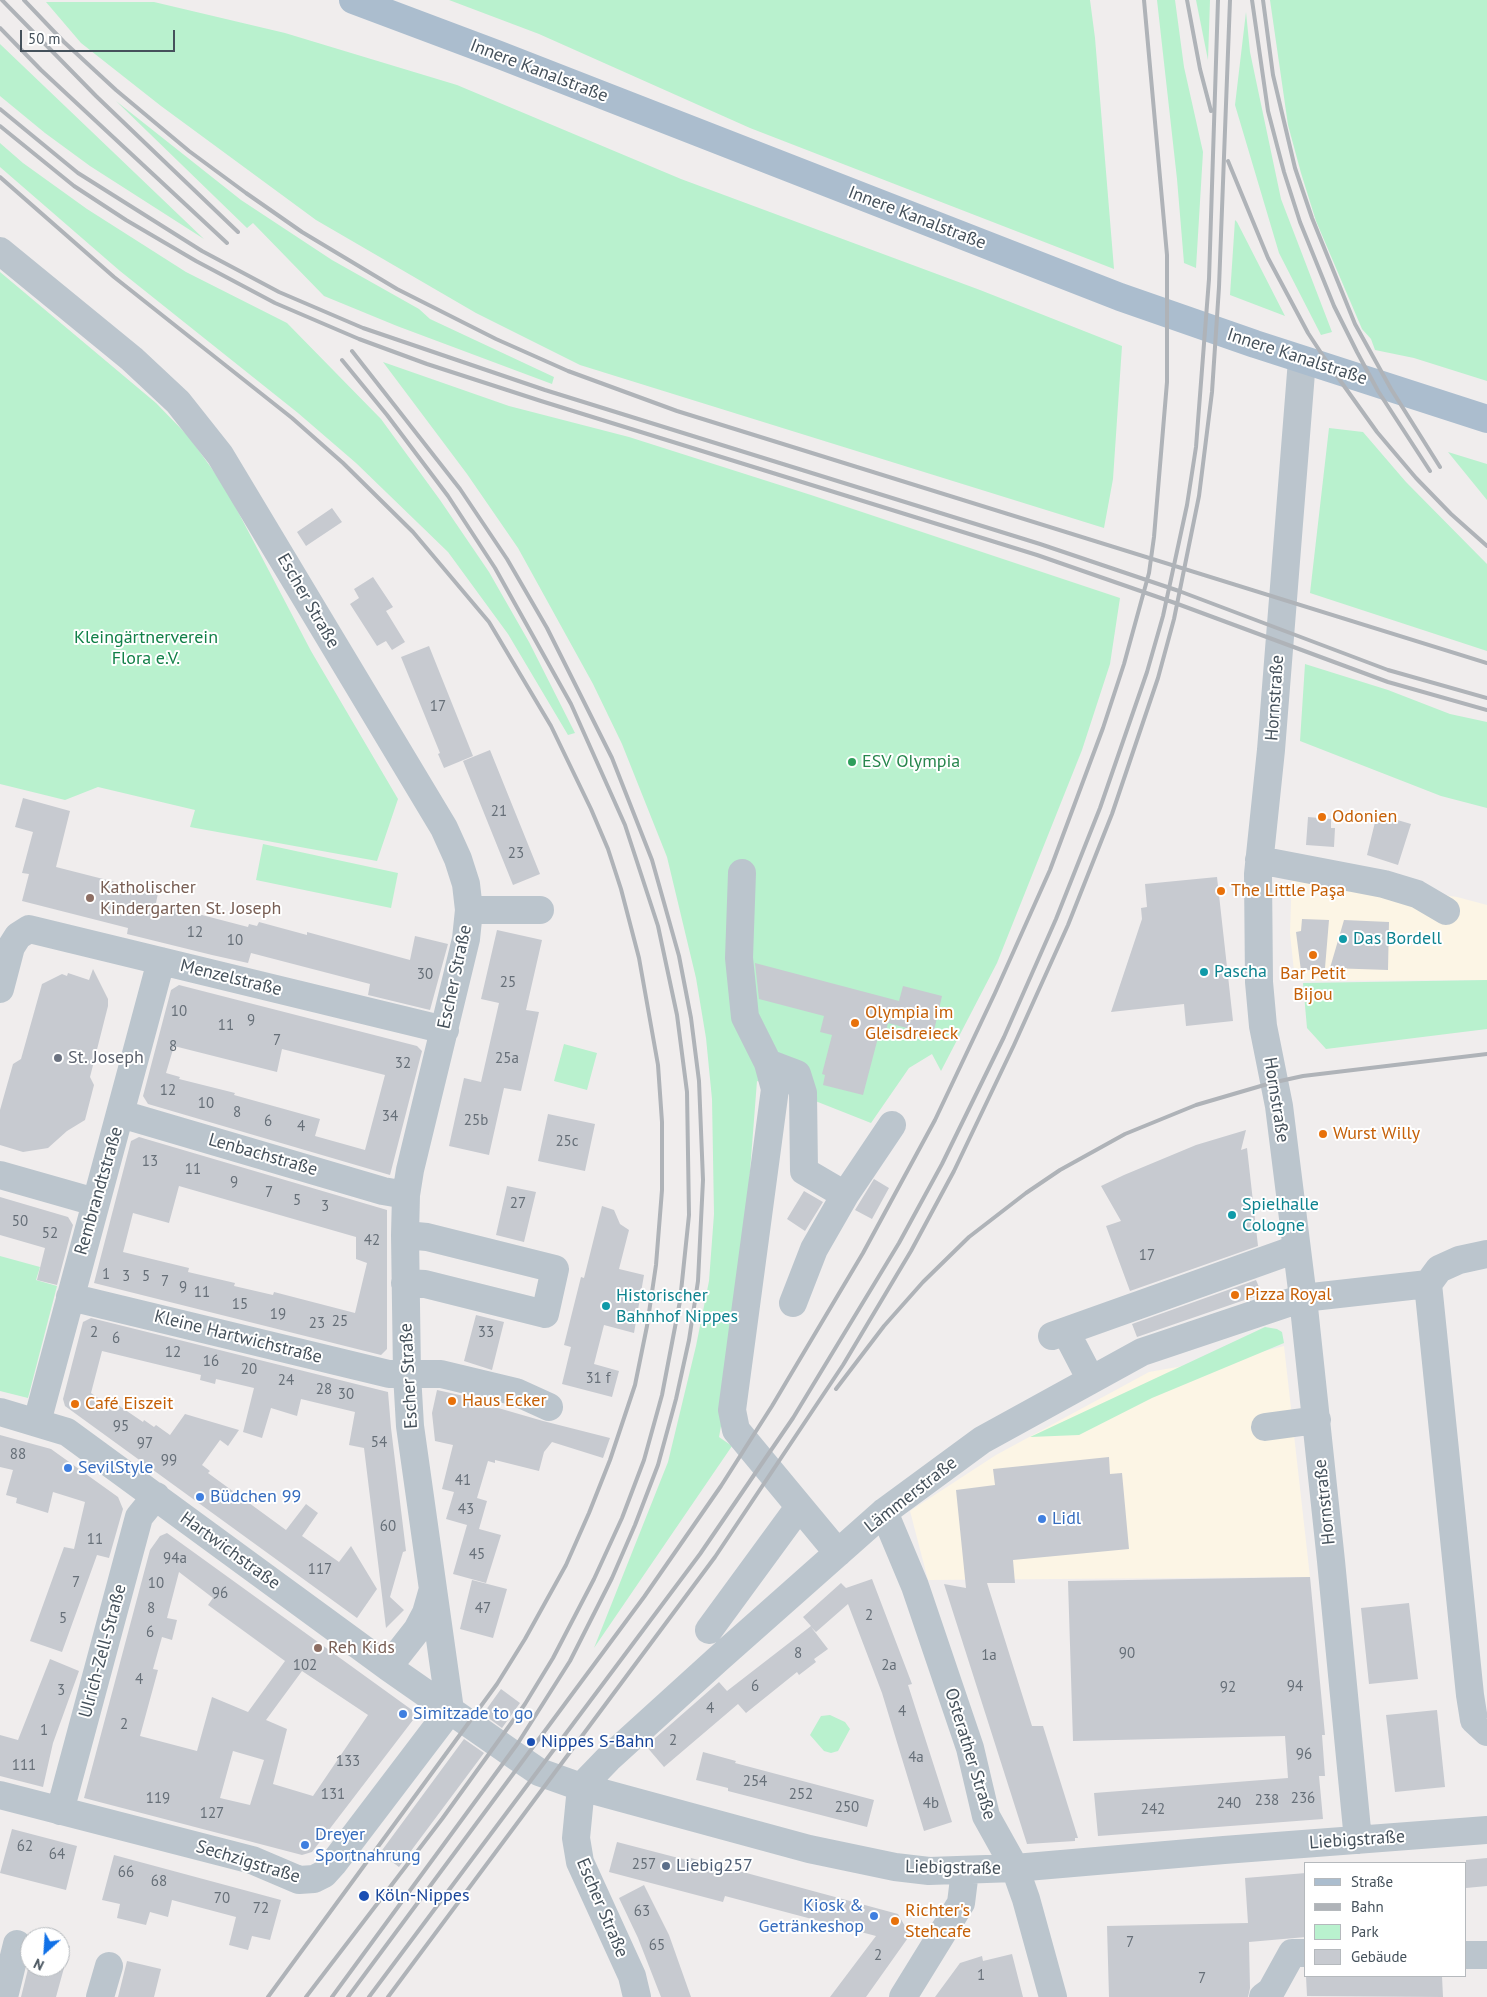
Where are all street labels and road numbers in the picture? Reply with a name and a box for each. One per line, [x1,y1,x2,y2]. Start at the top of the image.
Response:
street label: Innere Kanalstraße [467,35,611,107]
street label: Innere Kanalstraße [845,182,989,254]
street label: Innere Kanalstraße [1224,324,1370,390]
street label: Escher Straße [272,550,344,652]
street label: Hornstraße [1261,654,1289,742]
street label: Escher Straße [433,923,477,1031]
street label: Menzelstraße [178,955,284,1001]
street label: Hornstraße [1259,1056,1293,1144]
street label: Rembrandtstraße [70,1124,128,1258]
street label: Lenbachstraße [206,1129,320,1181]
street label: Kleine Hartwichstraße [152,1306,324,1368]
street label: Escher Straße [395,1323,423,1429]
street label: Lämmerstraße [861,1452,961,1538]
street label: Hornstraße [1310,1458,1340,1546]
street label: Hartwichstraße [176,1507,284,1595]
street label: Ulrich-Zell-Straße [75,1582,131,1720]
street label: Osterather Straße [940,1686,1000,1822]
street label: Liebigstraße [1308,1826,1406,1854]
street label: Sechzigstraße [193,1836,303,1888]
street label: Escher Straße [571,1855,633,1961]
street label: Liebigstraße [905,1856,1001,1880]

